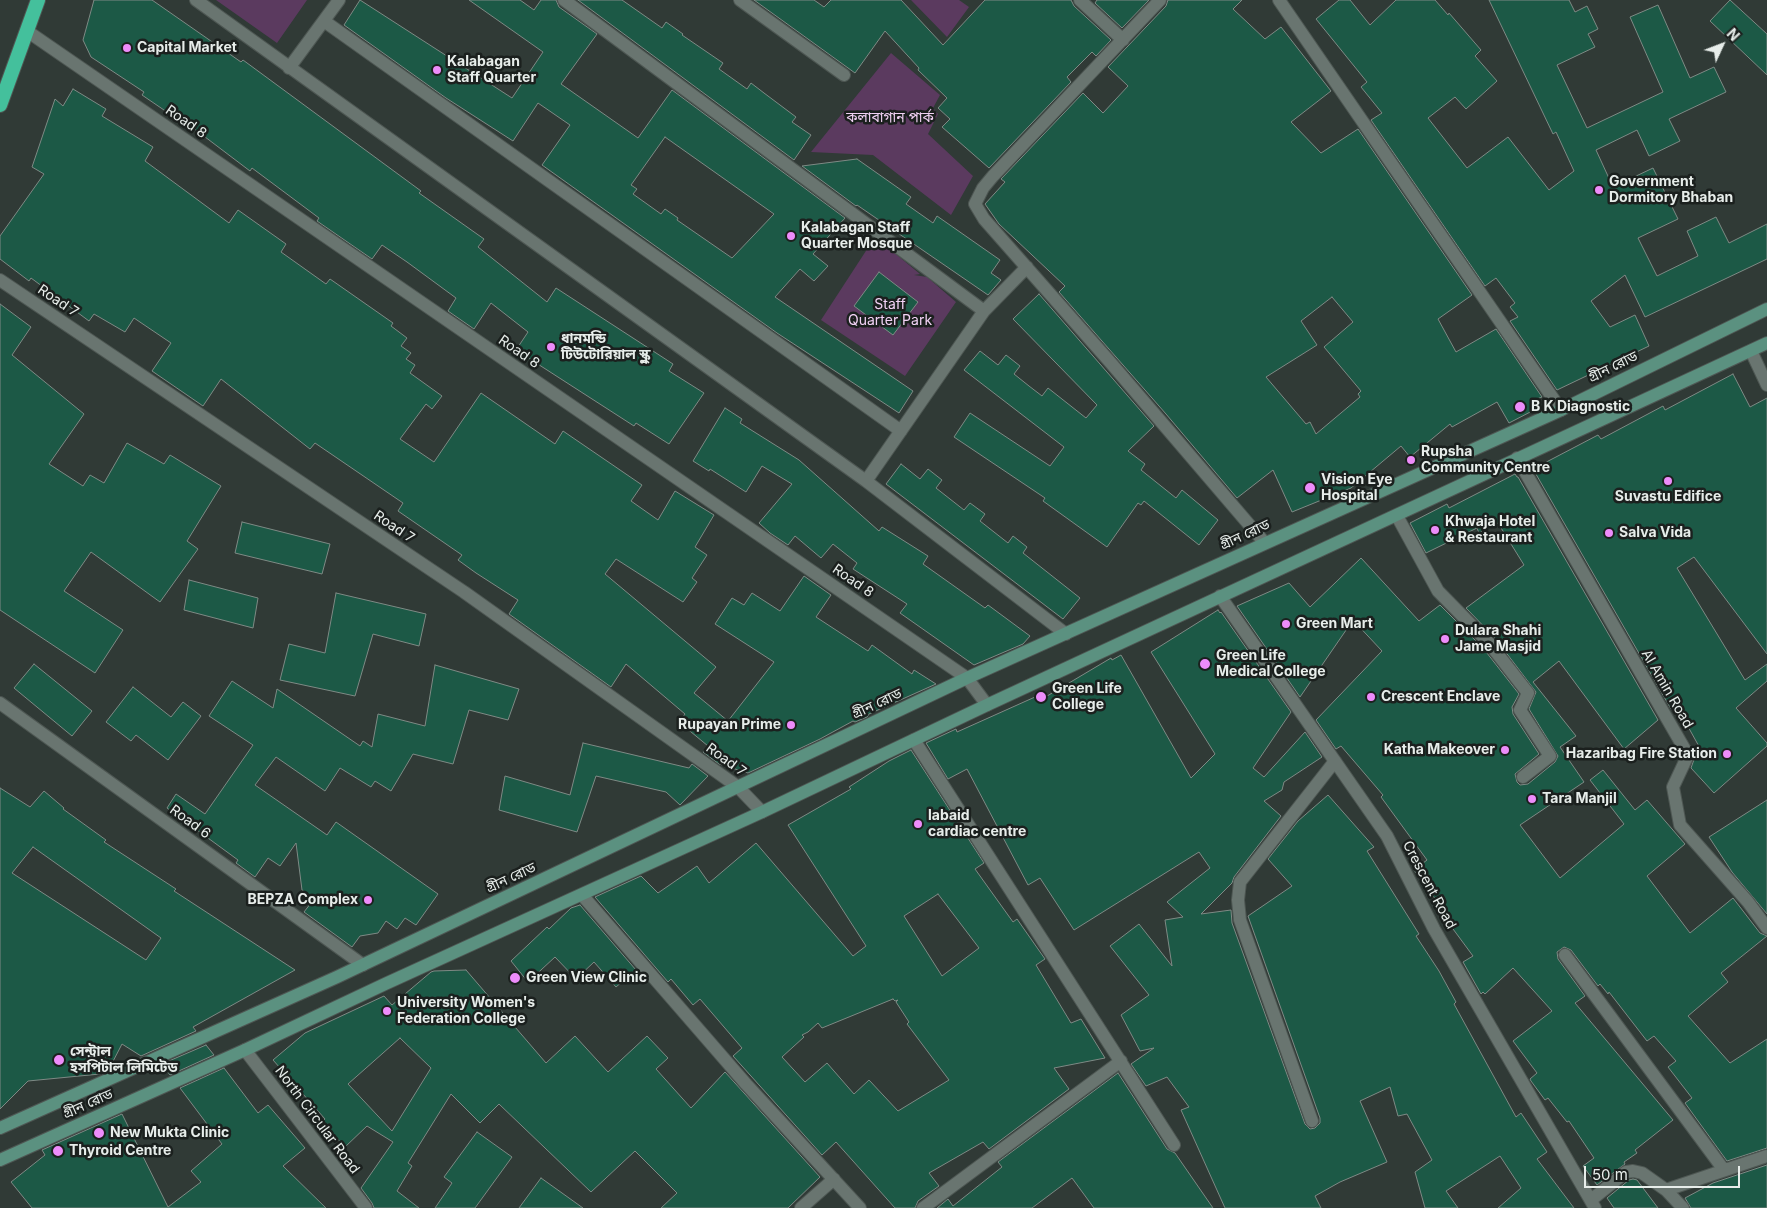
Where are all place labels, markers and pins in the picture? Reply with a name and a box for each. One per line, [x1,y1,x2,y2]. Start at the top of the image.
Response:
place label: Capital Market [137,40,237,56]
marker: Capital Market [121,42,133,54]
place label: Kalabagan Staff Quarter [447,54,536,86]
marker: Kalabagan Staff Quarter [431,64,443,76]
place label: Government Dormitory Bhaban [1609,174,1733,206]
marker: Government Dormitory Bhaban [1593,184,1605,196]
place label: Kalabagan Staff Quarter Mosque [801,220,912,252]
marker: Kalabagan Staff Quarter Mosque [785,230,797,242]
place label: ধানমন্ডি টিউটোরিয়াল স্কুল [561,331,650,364]
marker: ধানমন্ডি টিউটোরিয়াল স্কুল [545,341,557,353]
place label: B K Diagnostic [1531,399,1630,415]
marker: B K Diagnostic [1513,400,1527,414]
place label: Rupsha Community Centre [1421,444,1550,477]
marker: Rupsha Community Centre [1405,454,1417,466]
place label: Vision Eye Hospital [1321,472,1393,504]
marker: Suvastu Edifice [1662,475,1674,487]
marker: Vision Eye Hospital [1303,481,1317,495]
place label: Suvastu Edifice [1615,489,1721,505]
place label: Khwaja Hotel & Restaurant [1445,514,1535,546]
marker: Khwaja Hotel & Restaurant [1429,524,1441,536]
place label: Salva Vida [1619,525,1691,541]
marker: Salva Vida [1603,527,1615,539]
place label: Green Mart [1296,616,1373,632]
marker: Green Mart [1280,618,1292,630]
place label: Dulara Shahi Jame Masjid [1455,623,1541,656]
marker: Dulara Shahi Jame Masjid [1439,633,1451,645]
place label: Green Life Medical College [1216,648,1326,680]
marker: Green Life Medical College [1198,657,1212,671]
place label: Green Life College [1052,681,1122,714]
place label: Crescent Enclave [1381,689,1500,705]
marker: Green Life College [1034,690,1048,704]
marker: Crescent Enclave [1365,691,1377,703]
place label: Rupayan Prime [678,717,781,733]
marker: Rupayan Prime [785,719,797,731]
place label: Katha Makeover [1384,742,1495,758]
marker: Katha Makeover [1499,744,1511,756]
place label: Hazaribag Fire Station [1566,746,1717,762]
marker: Hazaribag Fire Station [1721,748,1733,760]
place label: Tara Manjil [1542,791,1617,807]
marker: Tara Manjil [1526,793,1538,805]
place label: labaid cardiac centre [928,808,1026,840]
marker: labaid cardiac centre [912,818,924,830]
place label: BEPZA Complex [248,892,358,908]
marker: BEPZA Complex [362,894,374,906]
place label: Green View Clinic [526,970,647,986]
marker: Green View Clinic [508,971,522,985]
place label: University Women's Federation College [397,995,535,1028]
marker: University Women's Federation College [381,1005,393,1017]
place label: সেন্ট্রাল হসপিটাল লিমিটেড [70,1044,177,1076]
marker: সেন্ট্রাল হসপিটাল লিমিটেড [52,1053,66,1067]
place label: New Mukta Clinic [110,1125,229,1141]
marker: New Mukta Clinic [92,1126,106,1140]
place label: Thyroid Centre [69,1143,171,1159]
marker: Thyroid Centre [51,1144,65,1158]

